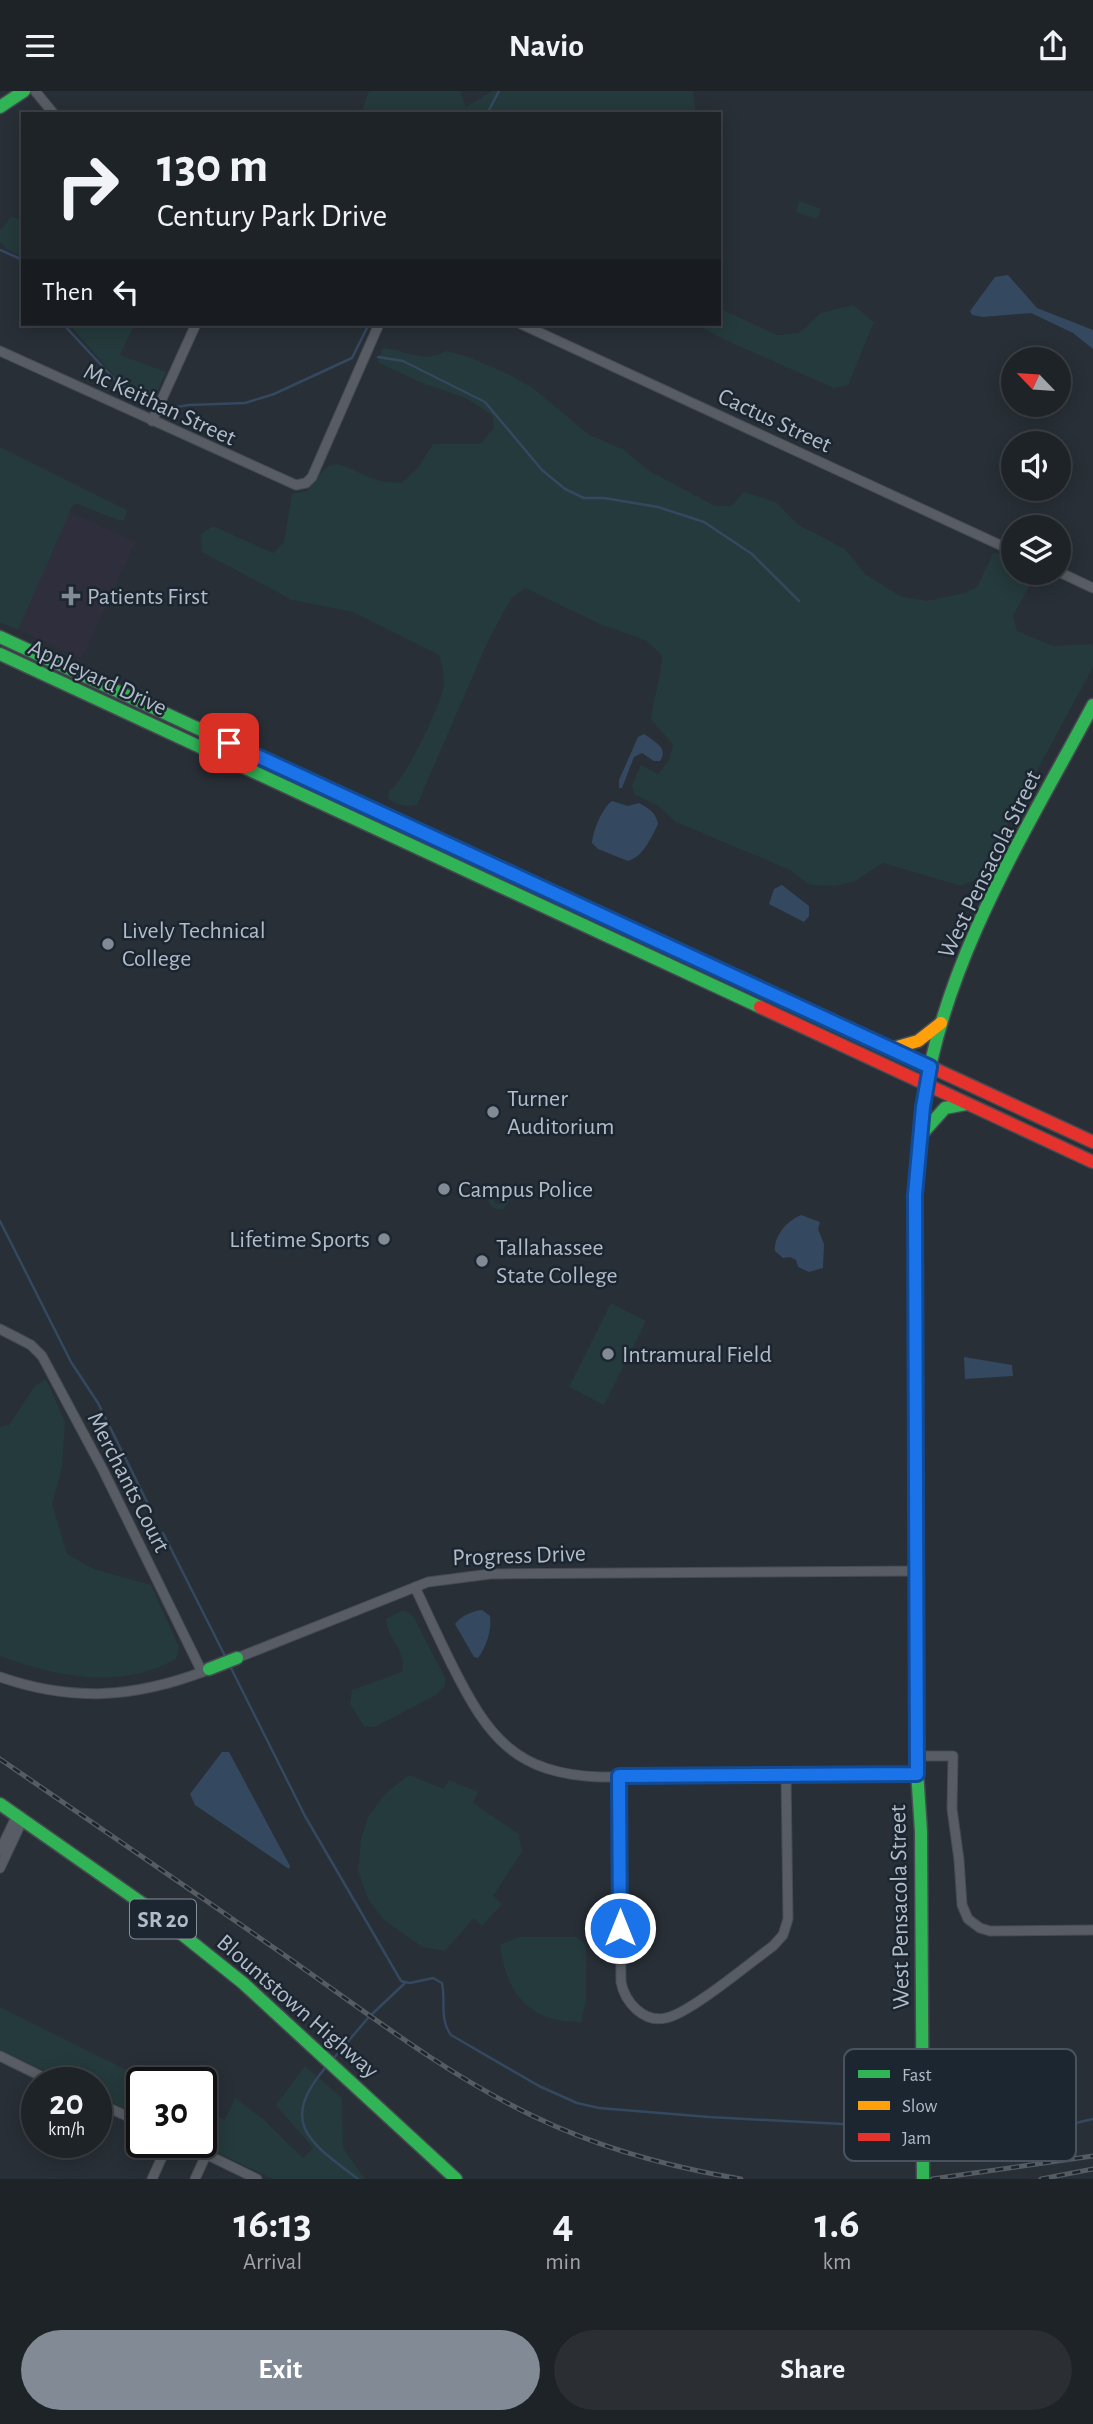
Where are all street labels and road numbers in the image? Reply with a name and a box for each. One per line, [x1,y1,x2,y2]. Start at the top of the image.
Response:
street label: Mc Keithan Street [80,359,240,451]
street label: Cactus Street [714,384,835,458]
street label: Appleyard Drive [25,635,170,720]
street label: West Pensacola Street [934,767,1046,962]
street label: Merchants Court [82,1408,174,1557]
street label: Progress Drive [452,1542,586,1570]
street label: West Pensacola Street [886,1804,914,2010]
road number: SR 20 [130,1900,196,1939]
street label: Blountstown Highway [212,1930,383,2083]

